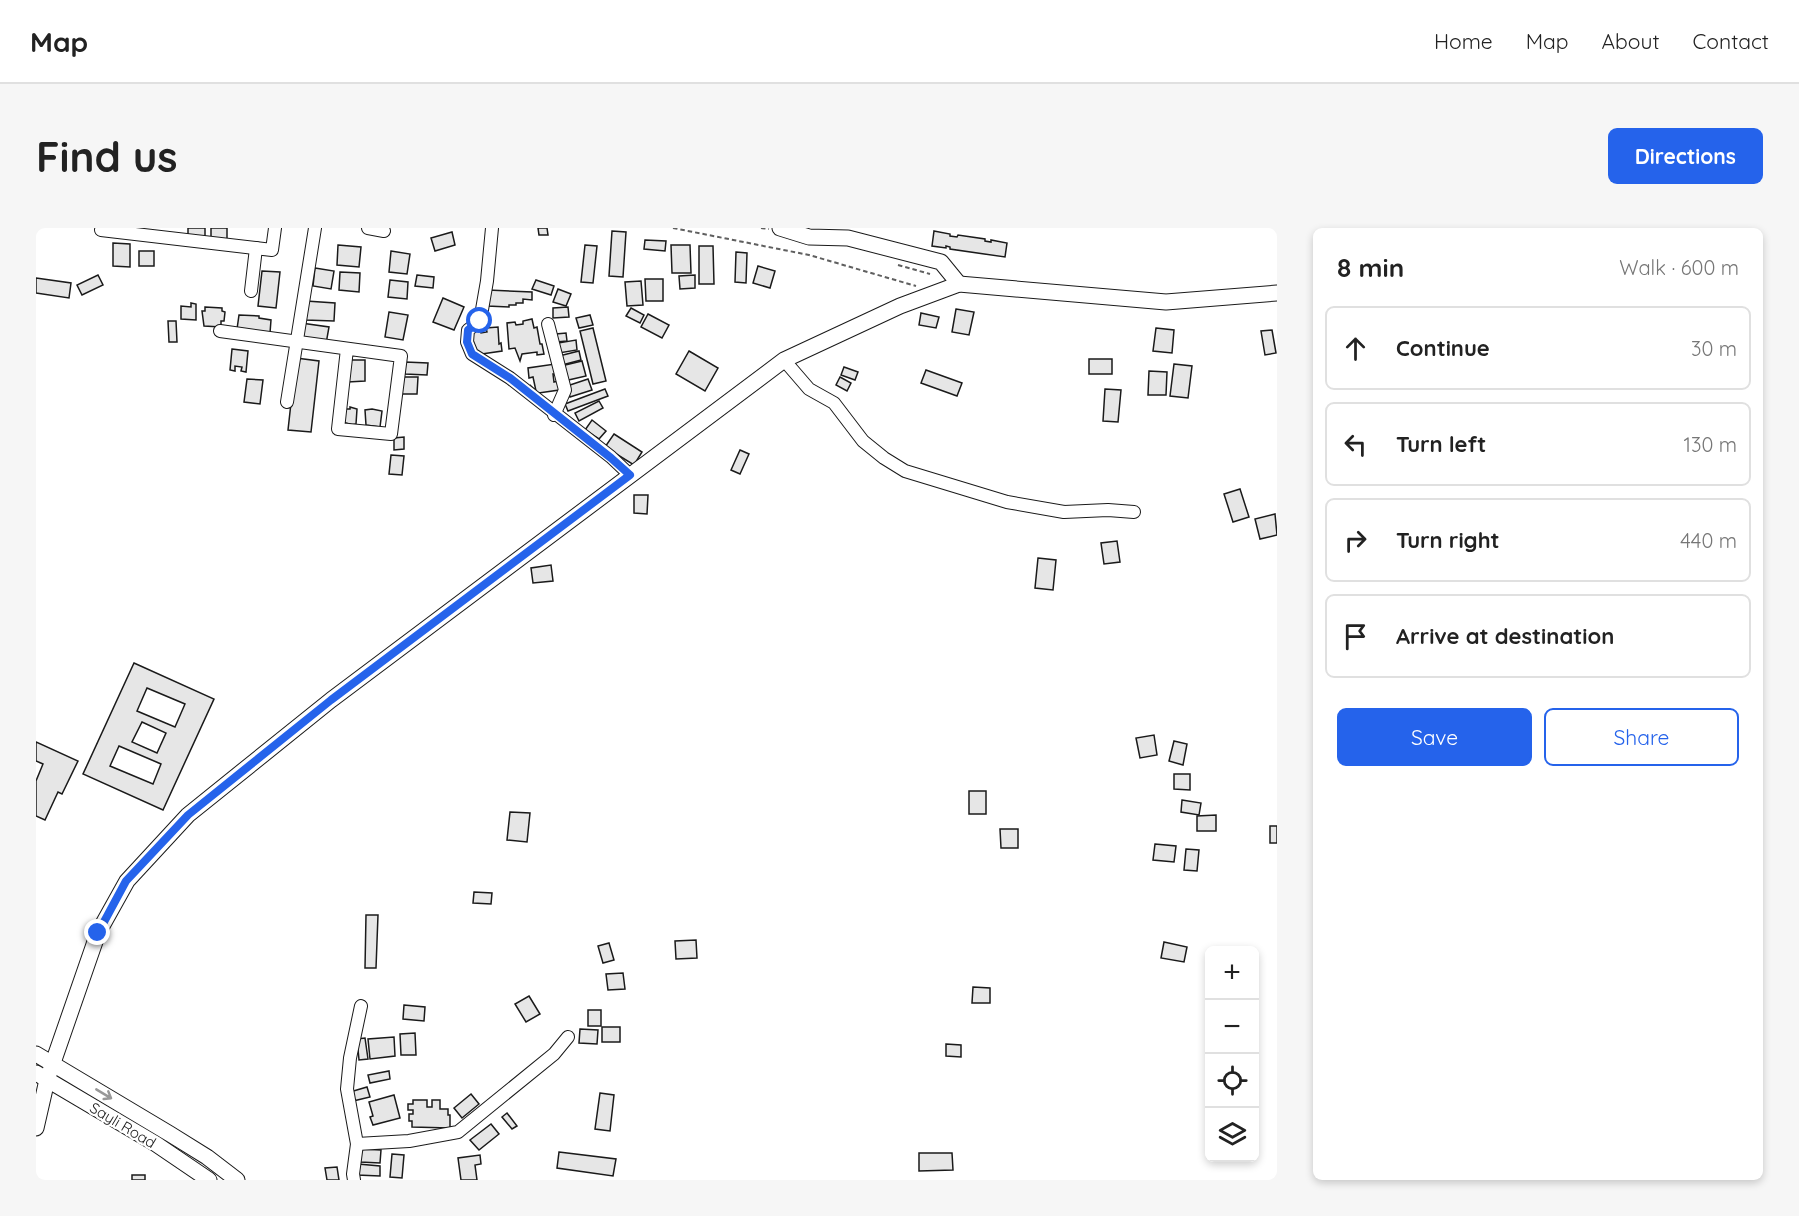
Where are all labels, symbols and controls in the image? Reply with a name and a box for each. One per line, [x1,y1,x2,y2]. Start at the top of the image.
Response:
text: Map [30,24,88,59]
text: Home [1434,28,1493,54]
text: Map [1526,28,1569,54]
text: About [1602,28,1660,54]
text: Contact [1693,28,1769,54]
button: Directions [1608,128,1763,184]
text: Find us [36,130,178,183]
text: 8 min [1337,251,1404,284]
text: Walk · 600 m [1619,255,1739,280]
route start [466,307,492,333]
icon: ahead [1339,332,1372,365]
text: Continue [1396,334,1490,362]
text: 30 m [1691,336,1737,361]
icon: left [1339,428,1372,461]
text: Turn left [1396,430,1486,458]
text: 130 m [1684,432,1737,457]
icon: right [1339,524,1372,557]
text: Turn right [1396,526,1500,554]
text: 440 m [1680,528,1737,553]
icon: arrive [1339,620,1372,653]
text: Arrive at destination [1396,622,1614,650]
button: Save [1337,708,1532,766]
button: Share [1544,708,1739,766]
route end [84,919,110,945]
map controls [1205,946,1259,1162]
button: + [1205,946,1259,1000]
button: − [1205,1000,1259,1054]
button: locate [1205,1054,1259,1108]
one-way arrow [95,1089,112,1101]
street label: Sayli Road [86,1098,160,1152]
button: layers [1205,1108,1259,1162]

